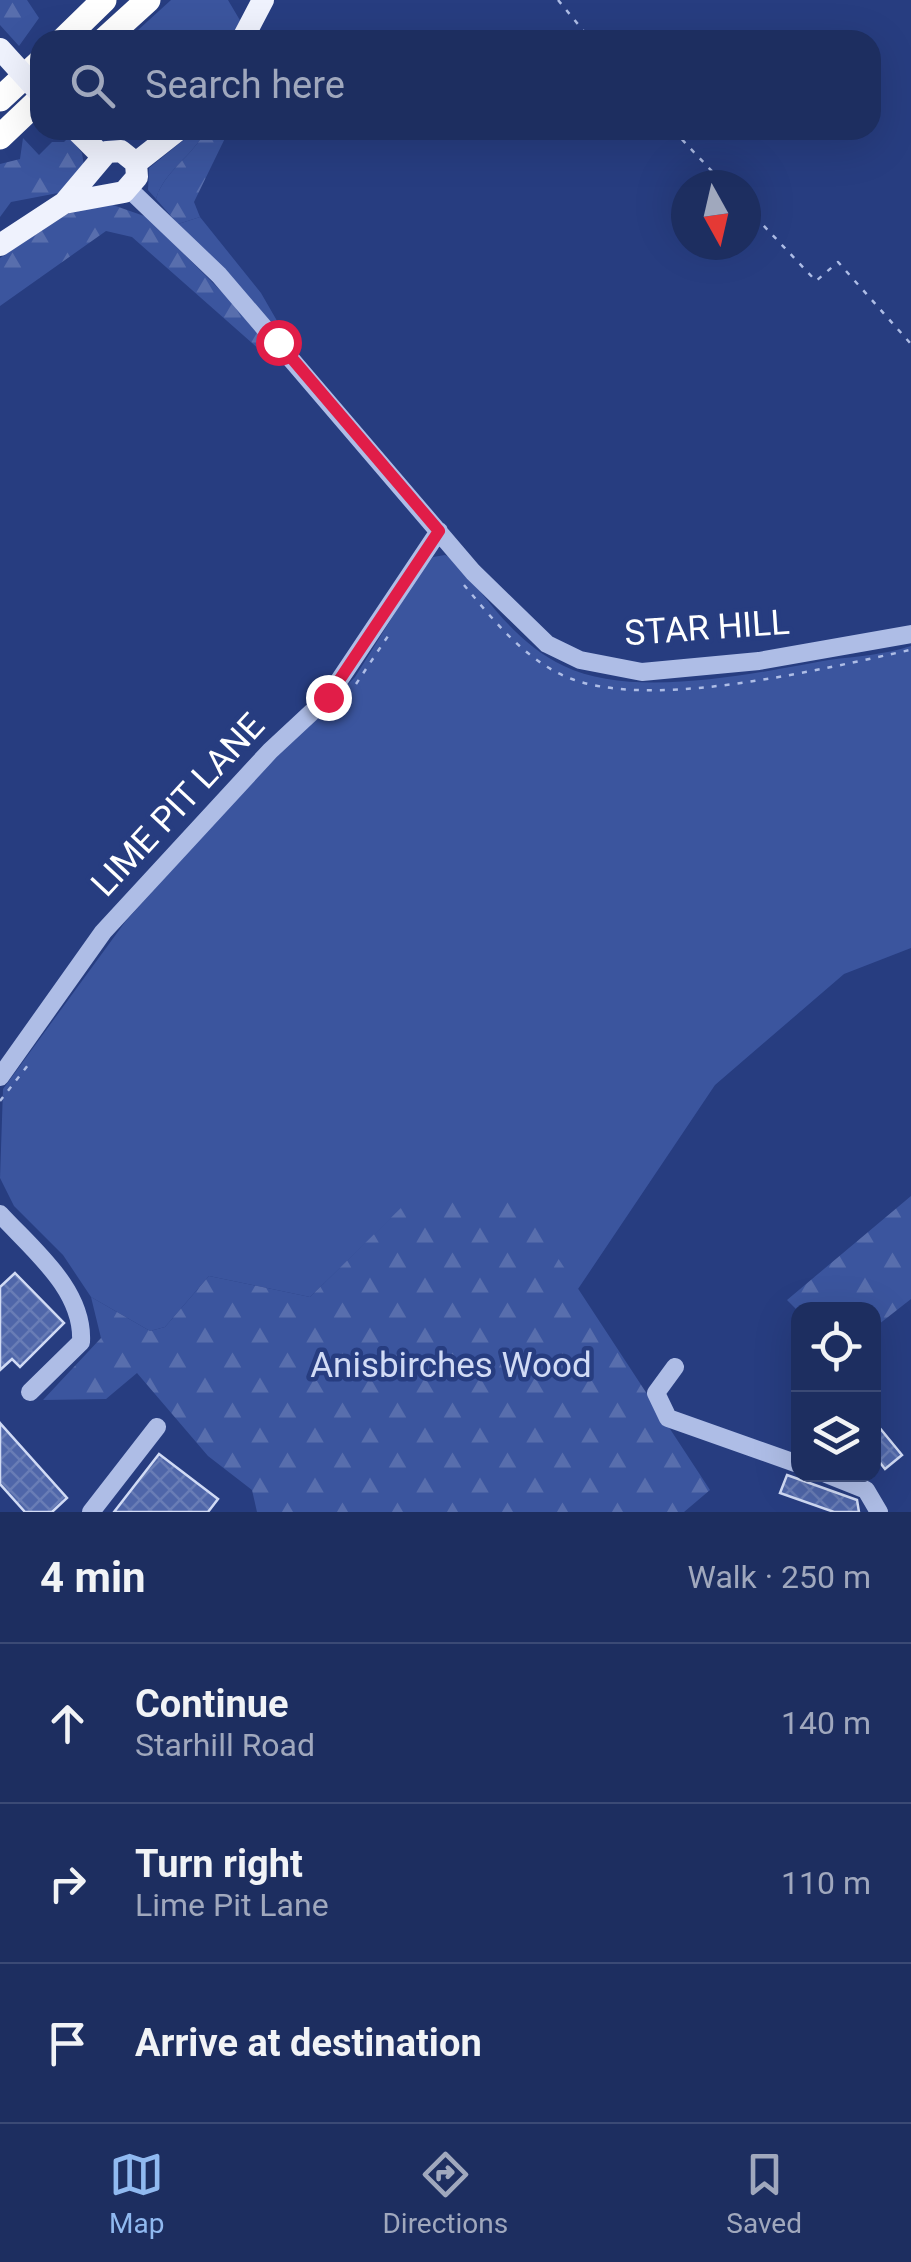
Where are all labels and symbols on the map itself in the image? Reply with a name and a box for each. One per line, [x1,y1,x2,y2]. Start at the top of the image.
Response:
north arrow [671,170,761,260]
route start [256,320,302,366]
street label: STAR HILL [623,602,791,654]
route end [306,675,352,721]
street label: LIME PIT LANE [83,705,273,905]
park label: Anisbirches Wood [310,1345,592,1386]

